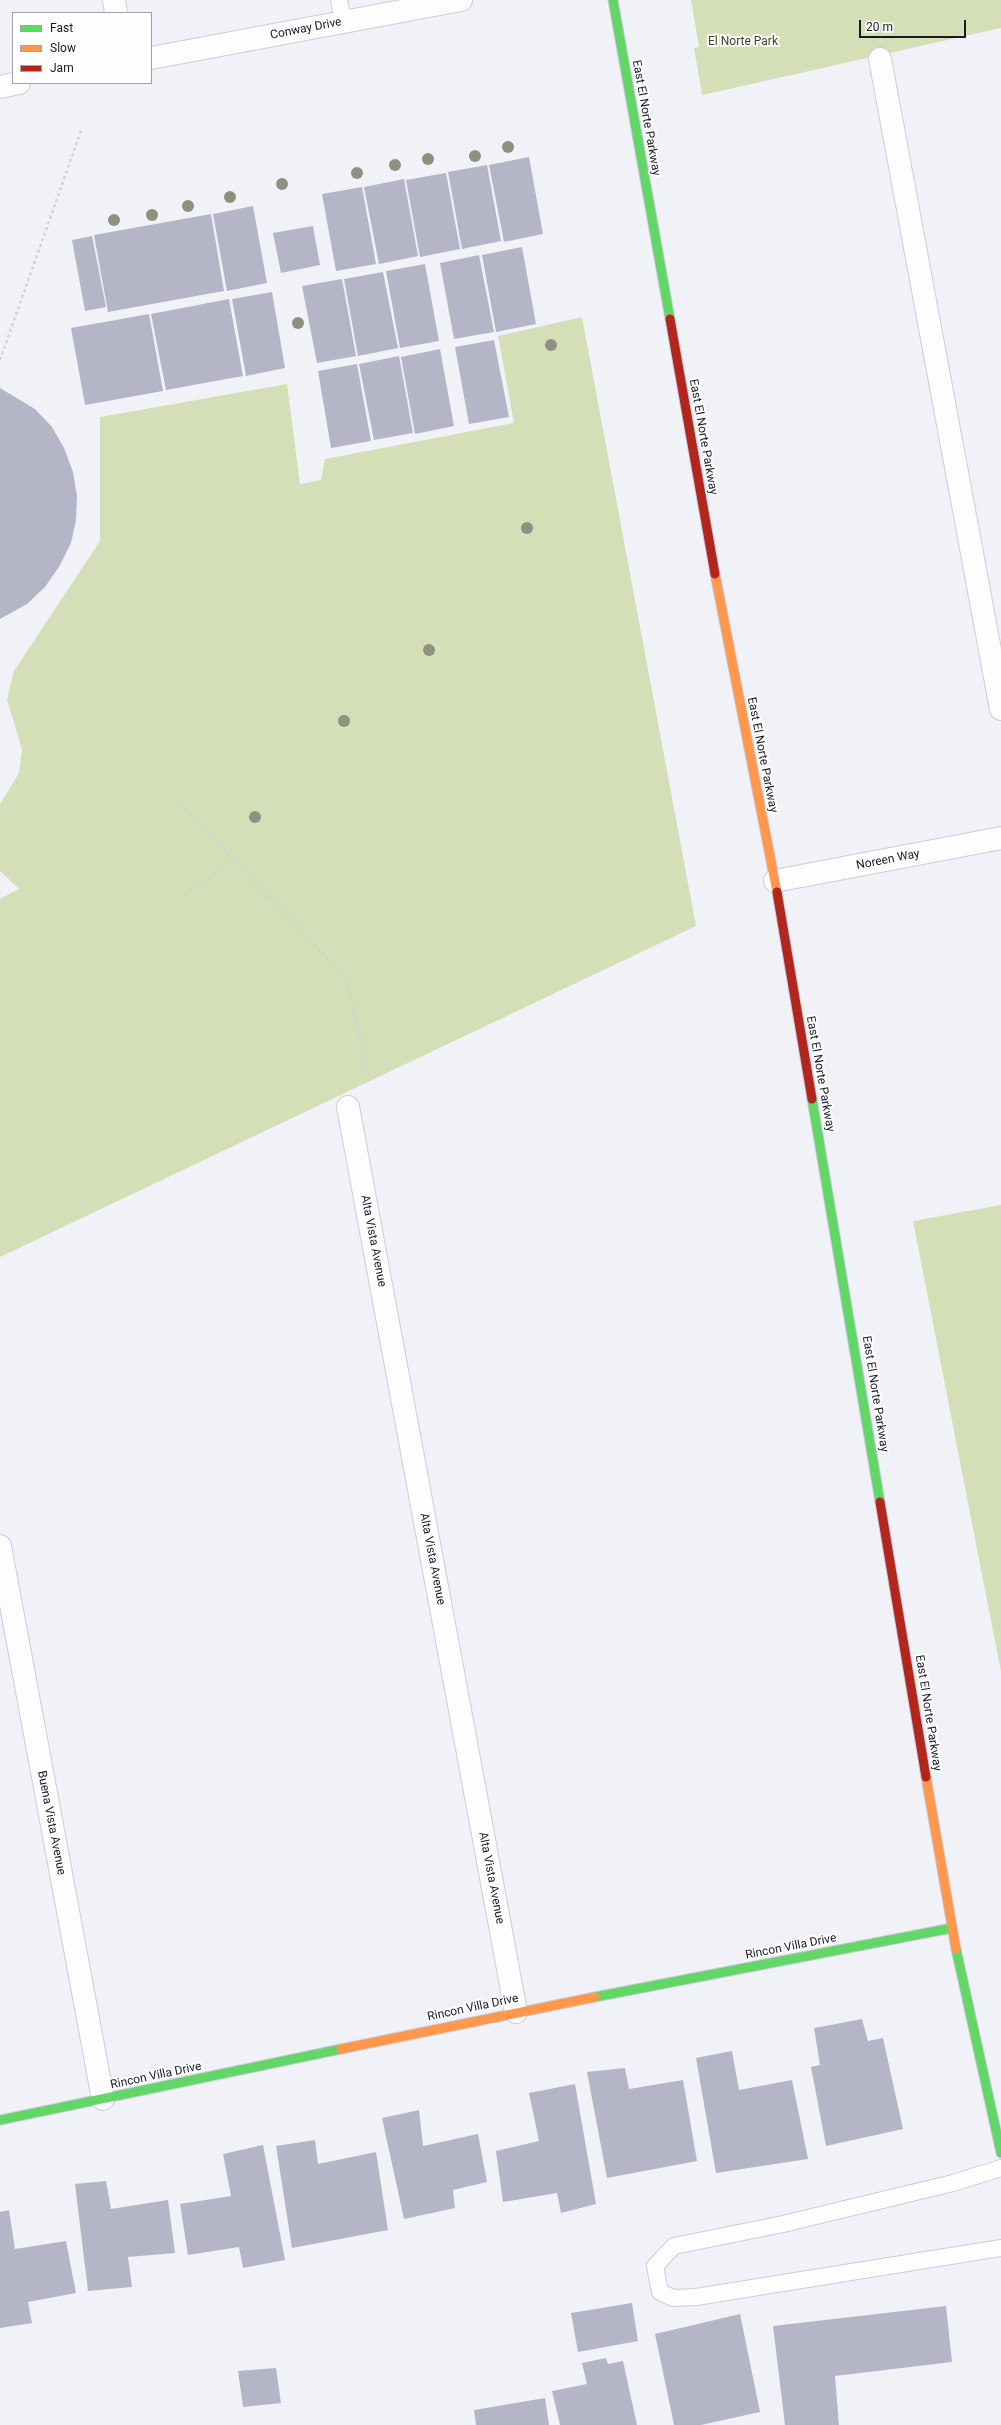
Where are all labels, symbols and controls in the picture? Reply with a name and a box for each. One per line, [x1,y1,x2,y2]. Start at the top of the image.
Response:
legend [12,12,152,84]
scale bar [861,12,968,38]
street label: Conway Drive [269,15,343,43]
text: 20 m [866,20,893,34]
text: Fast [50,21,73,35]
park label: El Norte Park [708,35,778,49]
text: Slow [50,41,76,55]
street label: East El Norte Parkway [629,59,663,177]
text: Jam [50,61,74,75]
street label: East El Norte Parkway [686,378,720,496]
street label: East El Norte Parkway [744,696,780,814]
street label: Noreen Way [855,847,921,873]
street label: East El Norte Parkway [803,1015,837,1133]
street label: Alta Vista Avenue [357,1194,389,1288]
street label: East El Norte Parkway [859,1335,891,1453]
street label: Alta Vista Avenue [416,1512,448,1606]
street label: East El Norte Parkway [912,1654,944,1772]
street label: Buena Vista Avenue [34,1770,68,1876]
street label: Alta Vista Avenue [475,1831,507,1925]
street label: Rincon Villa Drive [744,1931,838,1963]
street label: Rincon Villa Drive [426,1991,520,2025]
street label: Rincon Villa Drive [109,2059,203,2093]

